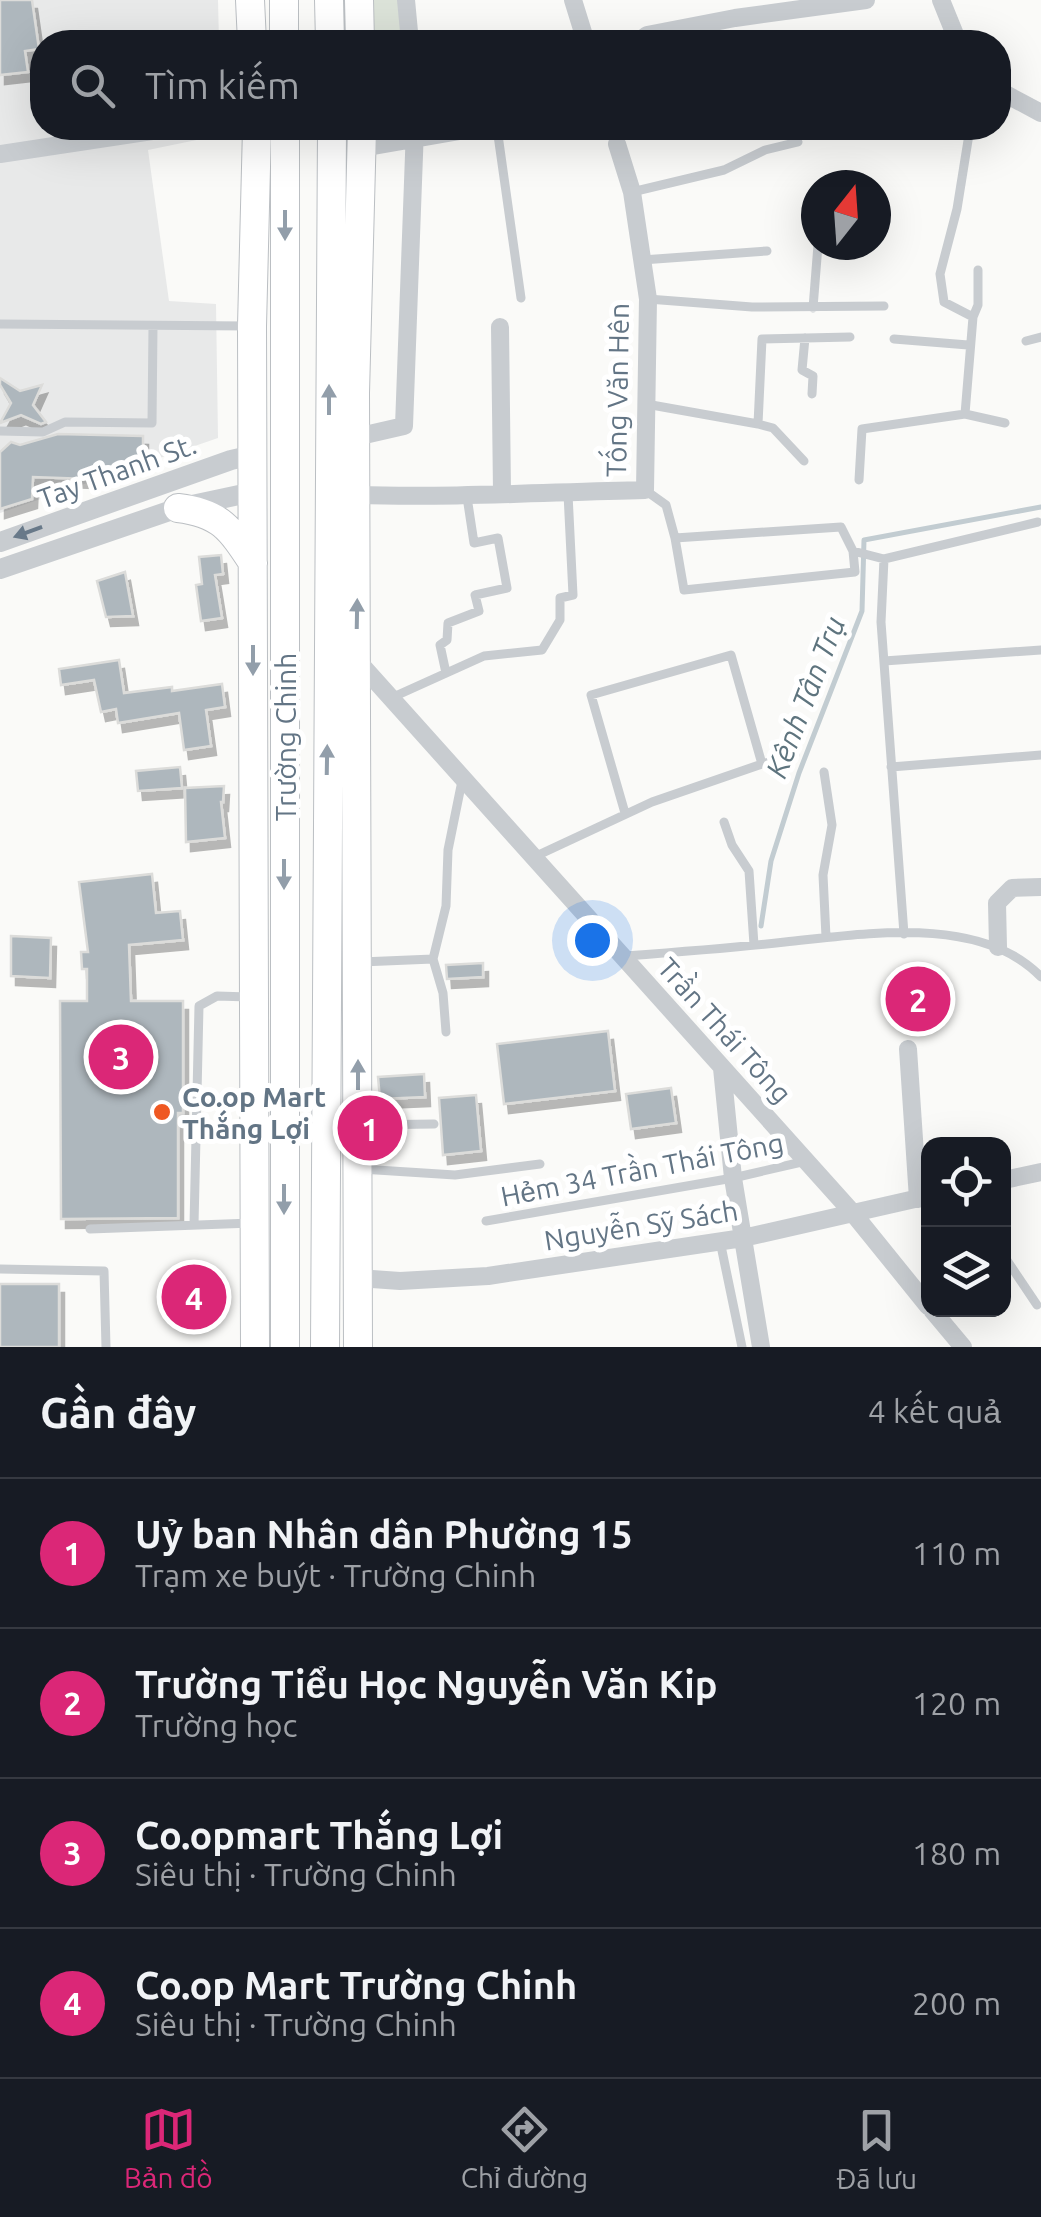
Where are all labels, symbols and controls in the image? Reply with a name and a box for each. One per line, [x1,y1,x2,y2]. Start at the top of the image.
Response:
search box [30,30,1011,140]
icon: search [65,58,120,113]
text: Tìm kiếm [145,64,300,106]
north arrow [801,170,891,260]
one-way arrow [277,209,293,241]
street label: Tống Văn Hên [597,303,634,477]
one-way arrow [321,383,337,415]
street label: Tay Thanh St. [34,428,200,514]
one-way arrow [13,525,43,540]
one-way arrow [349,597,365,629]
water label: Kênh Tân Trụ [759,612,851,782]
one-way arrow [245,644,261,676]
street label: Trường Chinh [270,653,301,821]
one-way arrow [319,743,335,775]
one-way arrow [276,859,292,891]
your location [567,915,618,966]
street label: Trần Thái Tông [652,949,800,1109]
pin: 2 [886,962,950,1036]
pin: 3 [88,1020,154,1094]
one-way arrow [350,1058,366,1090]
place label: Co.op Mart Thắng Lợi [182,1081,326,1144]
pin: 1 [338,1090,402,1166]
marker: Co.op Mart Thắng Lợi [151,1101,173,1123]
street label: Hẻm 34 Trần Thái Tông [497,1124,786,1212]
map controls [921,1137,1011,1317]
button: locate [921,1137,1011,1227]
one-way arrow [276,1184,292,1216]
street label: Nguyễn Sỹ Sách [542,1193,740,1256]
button: layers [921,1227,1011,1317]
pin: 4 [162,1260,226,1334]
text: Gần đây [40,1389,196,1436]
text: 4 kết quả [868,1393,1001,1429]
text: Uỷ ban Nhân dân Phường 15 [135,1513,633,1555]
text: 1 [63,1535,82,1571]
text: 110 m [912,1535,1001,1571]
text: Trạm xe buýt · Trường Chinh [135,1557,536,1593]
text: Trường Tiểu Học Nguyễn Văn Kip [135,1663,718,1705]
text: 2 [63,1685,82,1721]
text: 120 m [912,1685,1001,1721]
text: Trường học [135,1707,297,1743]
text: Co.opmart Thắng Lợi [135,1814,503,1856]
text: 3 [63,1835,82,1871]
text: 180 m [912,1835,1001,1871]
text: Siêu thị · Trường Chinh [135,1856,457,1892]
text: Co.op Mart Trường Chinh [135,1964,577,2006]
text: 4 [63,1985,82,2021]
text: 200 m [912,1985,1001,2021]
text: Siêu thị · Trường Chinh [135,2006,457,2042]
tab: Bản đồ [124,2102,213,2195]
tab: Chỉ đường [461,2102,588,2195]
tab: Đã lưu [836,2103,917,2194]

